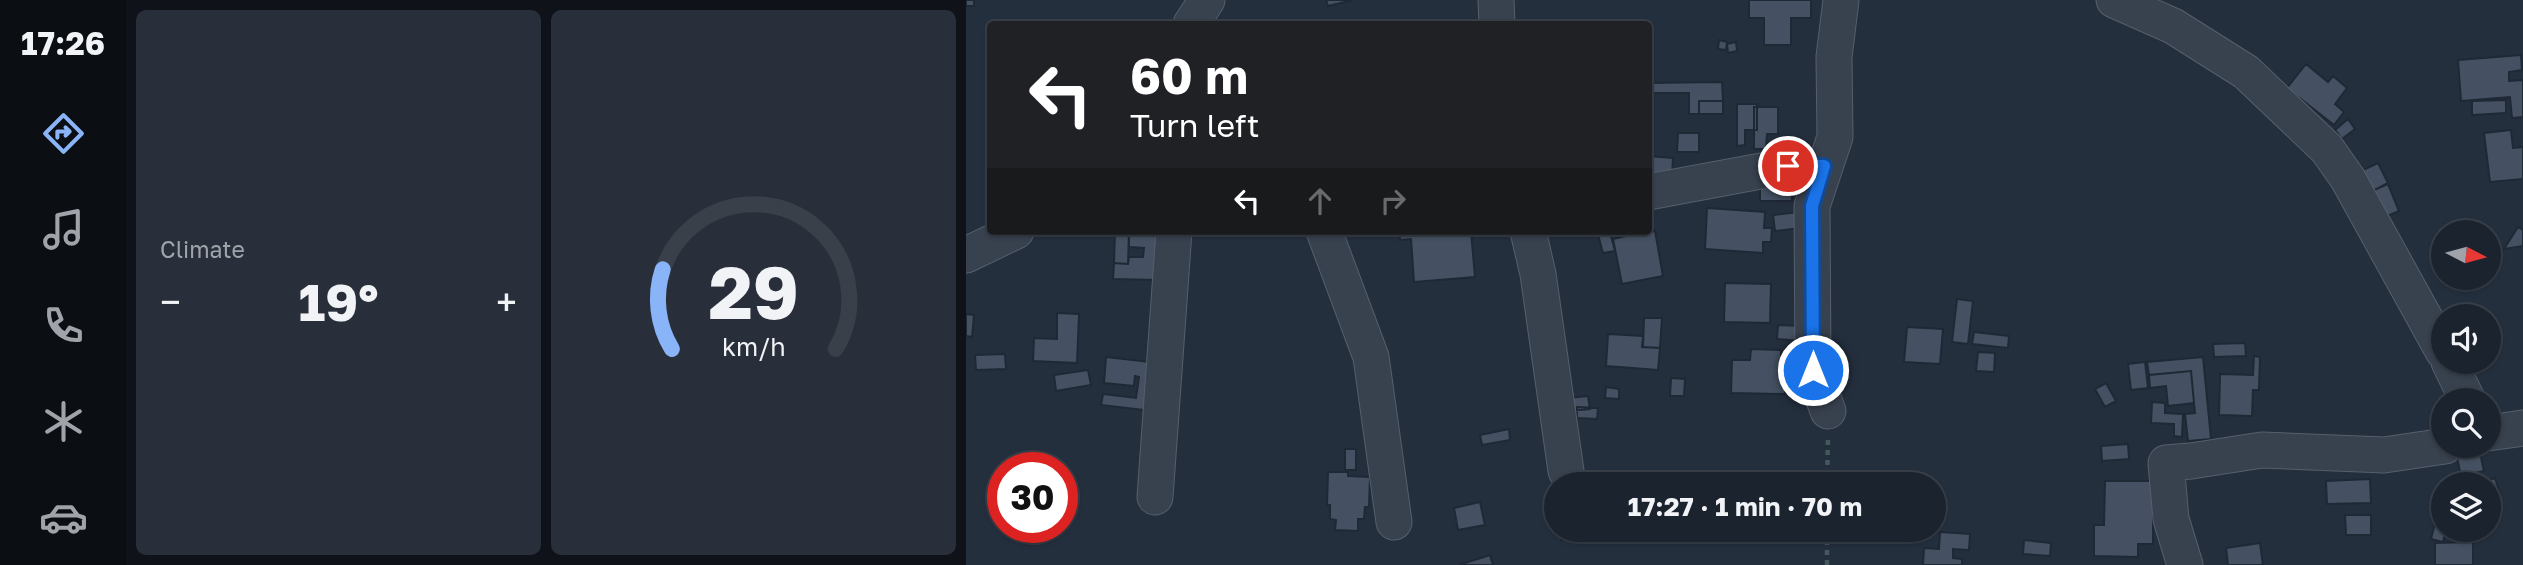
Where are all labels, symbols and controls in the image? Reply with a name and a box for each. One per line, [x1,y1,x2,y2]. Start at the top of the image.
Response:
text: 17:26 [21,24,105,62]
text: 60 m [1130,46,1248,105]
icon: left [1015,49,1106,140]
text: Turn left [1130,106,1259,144]
icon: directions [39,109,88,158]
pin [1758,136,1818,196]
icon: arrive [1769,147,1807,185]
icon: left [1228,182,1266,220]
icon: ahead [1301,182,1339,220]
icon: right [1374,182,1412,220]
icon: music [39,205,88,254]
north arrow [2431,220,2501,290]
map controls [2431,220,2501,542]
text: Climate [160,235,245,263]
text: 29 [708,248,799,335]
text: 19° [298,270,379,332]
text: − [160,279,181,324]
text: + [496,279,517,324]
icon: phone [39,301,88,350]
button: sound [2431,304,2501,374]
text: km/h [722,330,785,361]
position arrow [1776,333,1850,407]
button: search [2431,388,2501,458]
icon: climate [39,397,88,446]
speed limit sign: 30 [987,452,1078,543]
button: layers [2431,472,2501,542]
text: 17:27 · 1 min · 70 m [1628,491,1862,522]
icon: car [39,493,88,542]

